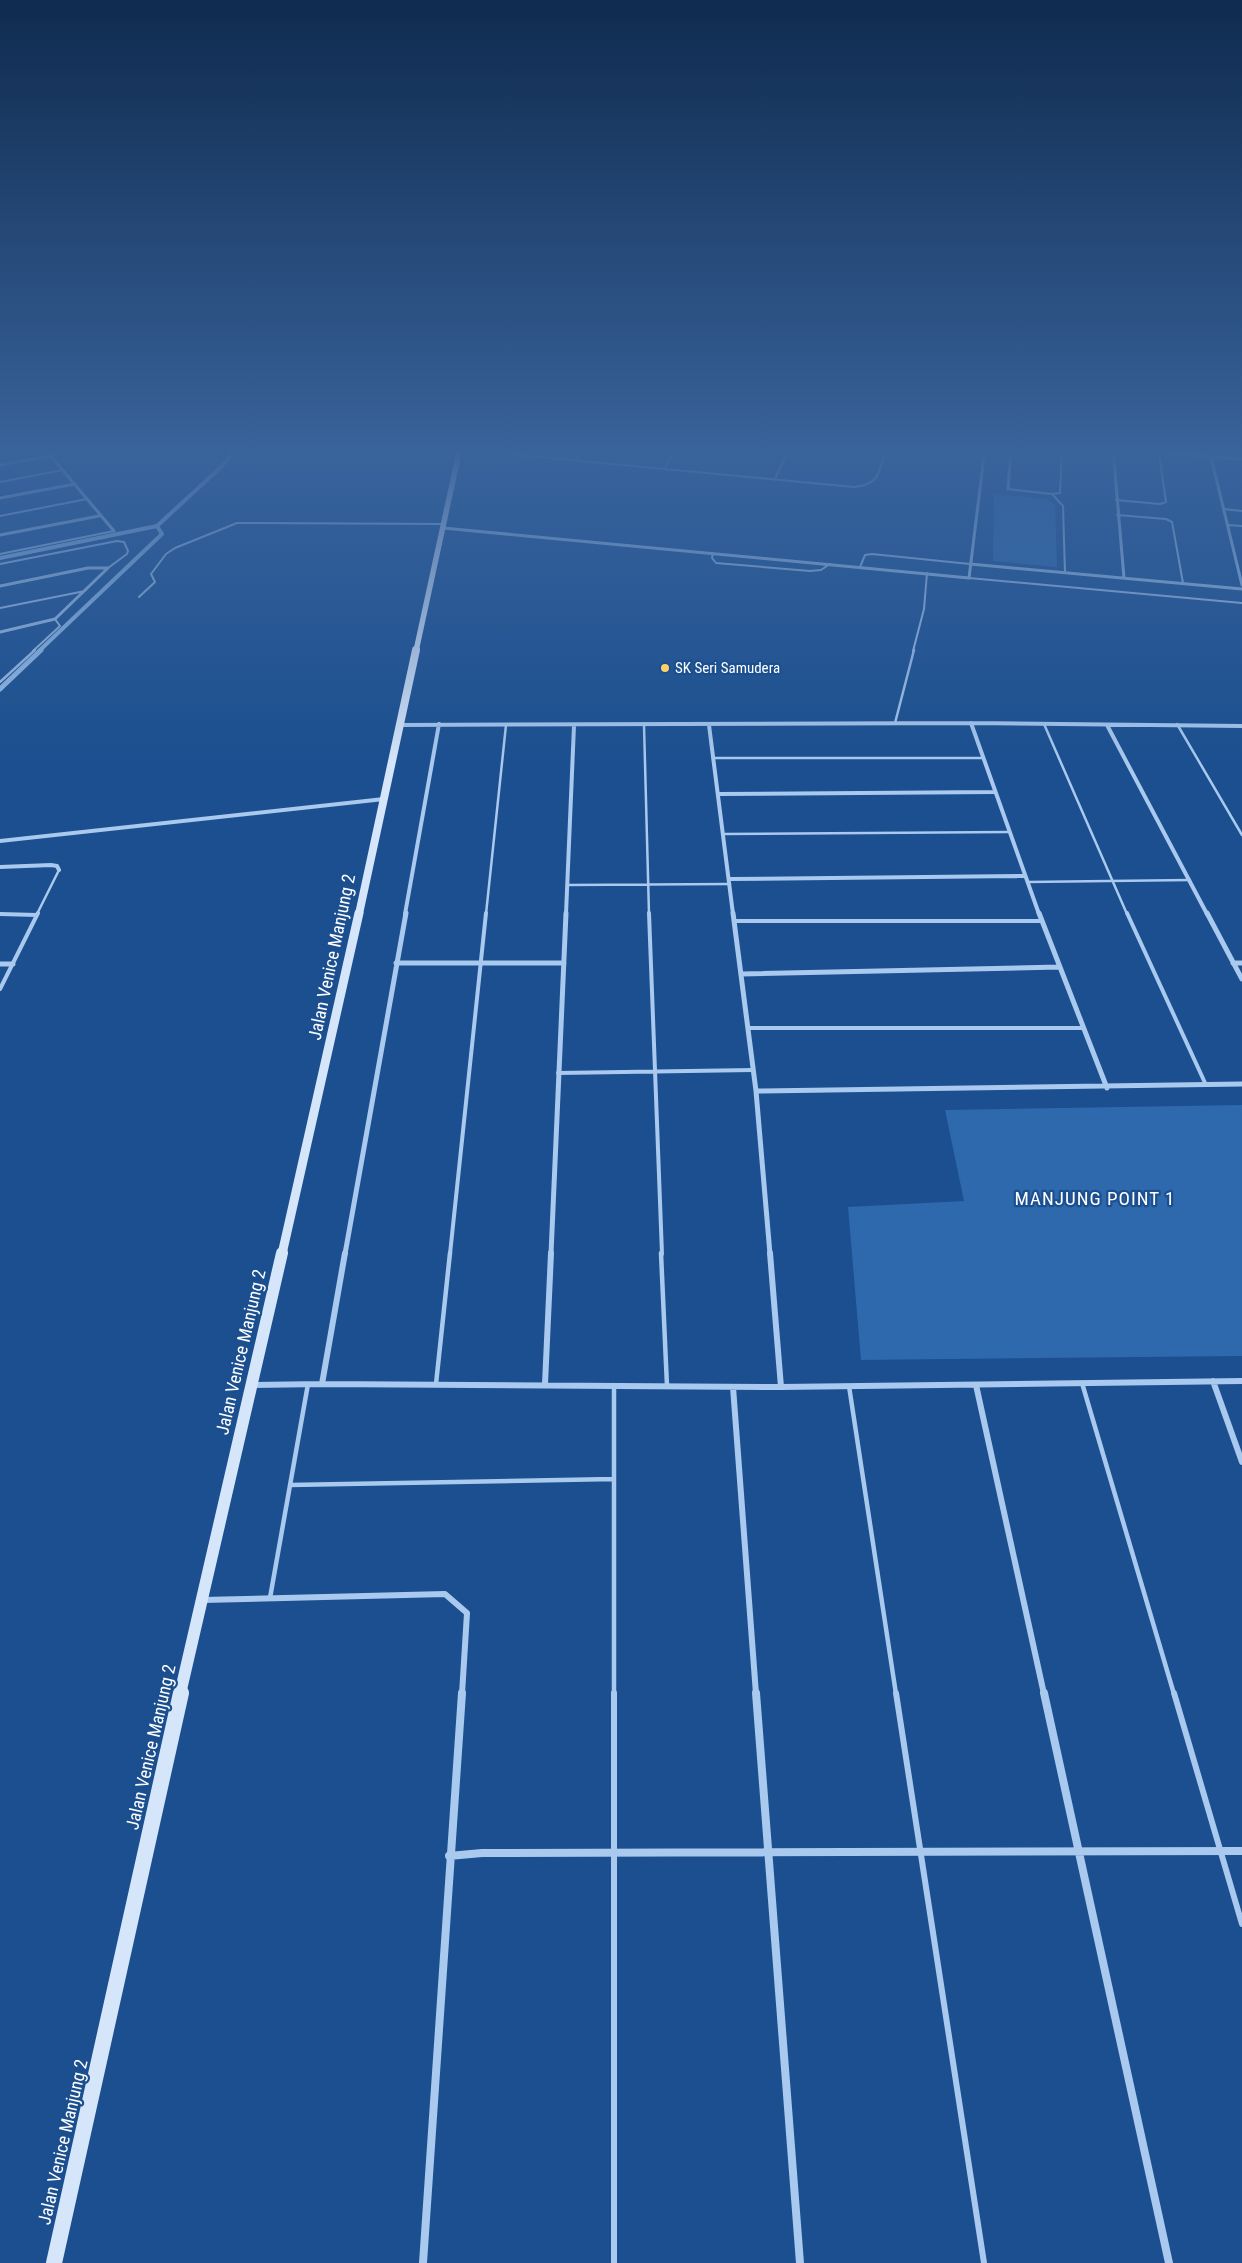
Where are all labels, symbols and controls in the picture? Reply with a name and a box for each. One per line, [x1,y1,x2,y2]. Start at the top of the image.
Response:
place label: SK Seri Samudera [675,659,780,677]
marker: SK Seri Samudera [659,662,671,674]
street label: Jalan Venice Manjung 2 [304,872,359,1042]
district label: MANJUNG POINT 1 [1015,1187,1175,1210]
street label: Jalan Venice Manjung 2 [211,1267,270,1437]
street label: Jalan Venice Manjung 2 [121,1662,180,1832]
street label: Jalan Venice Manjung 2 [33,2057,92,2227]

